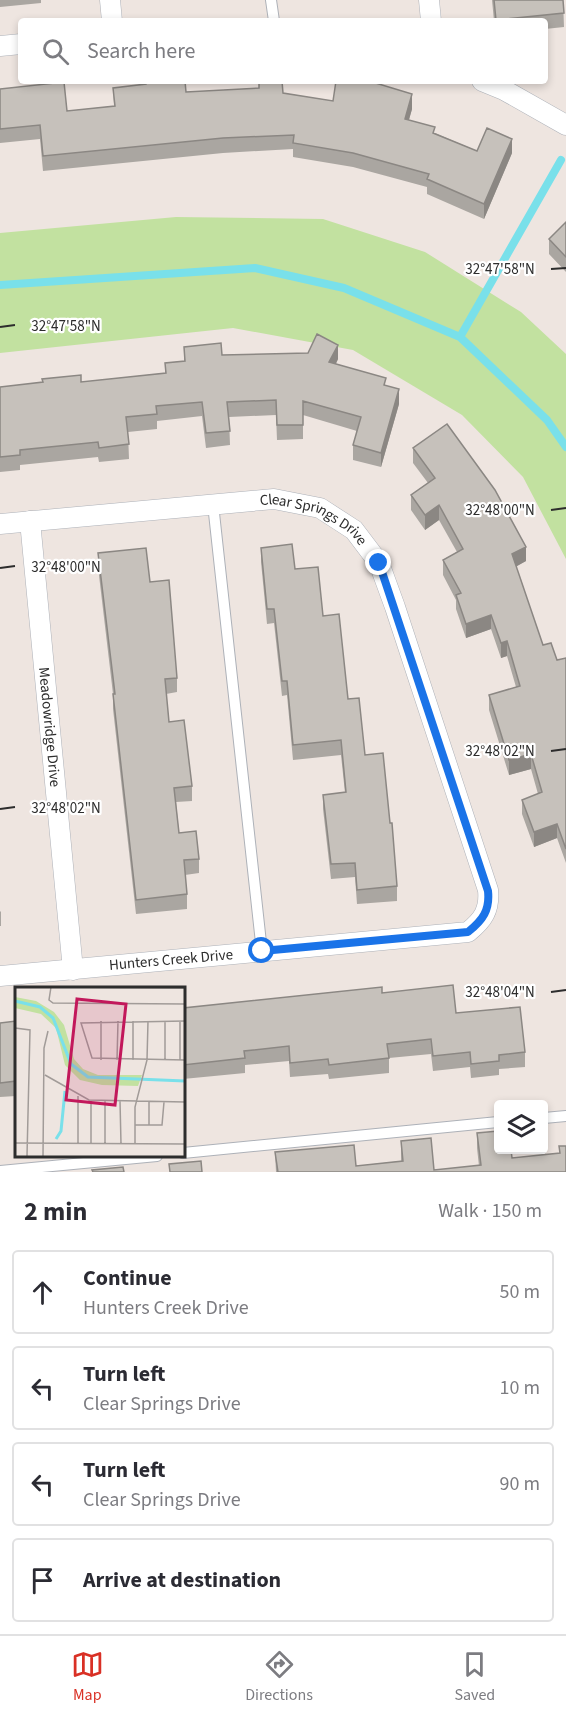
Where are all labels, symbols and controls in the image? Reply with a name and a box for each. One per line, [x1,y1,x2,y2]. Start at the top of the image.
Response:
search box [18,18,548,84]
icon: search [39,35,72,68]
text: Search here [87,35,195,67]
text: 32°47'58"N [465,259,535,280]
text: 32°47'58"N [31,316,101,337]
street label: Clear Springs Drive [259,488,372,550]
text: 32°48'00"N [465,500,535,521]
route end [365,549,391,575]
text: 32°48'00"N [31,557,101,578]
street label: Meadowridge Drive [34,666,66,788]
text: 32°48'02"N [465,741,535,762]
text: 32°48'02"N [31,798,101,819]
route start [248,937,274,963]
street label: Hunters Creek Drive [108,944,234,976]
text: 32°48'04"N [465,982,535,1003]
inset map [15,987,184,1157]
map controls [494,1100,548,1154]
button: layers [494,1100,548,1154]
text: 2 min [24,1193,87,1230]
text: Walk · 150 m [438,1197,542,1225]
text: Continue [83,1262,172,1294]
icon: ahead [26,1276,59,1309]
text: 50 m [500,1278,540,1306]
text: Hunters Creek Drive [83,1294,249,1322]
text: Turn left [83,1358,165,1390]
icon: left [26,1372,59,1405]
text: 10 m [500,1374,540,1402]
text: Clear Springs Drive [83,1390,241,1418]
text: Turn left [83,1454,165,1486]
icon: left [26,1468,59,1501]
text: 90 m [500,1470,540,1498]
text: Clear Springs Drive [83,1486,241,1514]
icon: arrive [26,1564,59,1597]
text: Arrive at destination [83,1564,281,1596]
tab: Map [71,1648,104,1706]
tab: Directions [245,1648,313,1706]
tab: Saved [454,1648,495,1706]

